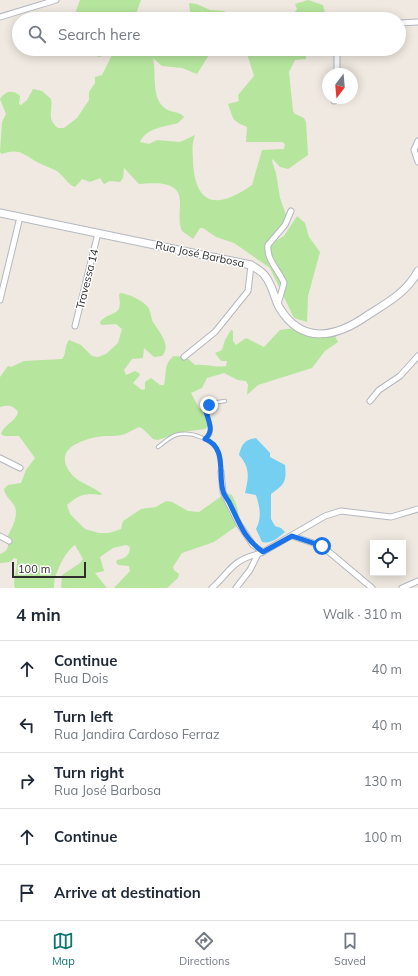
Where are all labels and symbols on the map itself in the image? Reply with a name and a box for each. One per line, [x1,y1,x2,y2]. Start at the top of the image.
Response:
north arrow [322,68,358,104]
street label: Rua José Barbosa [154,238,246,270]
street label: Travessa 14 [73,247,101,311]
route end [200,396,218,414]
route start [313,537,331,555]
scale bar [12,560,86,579]

